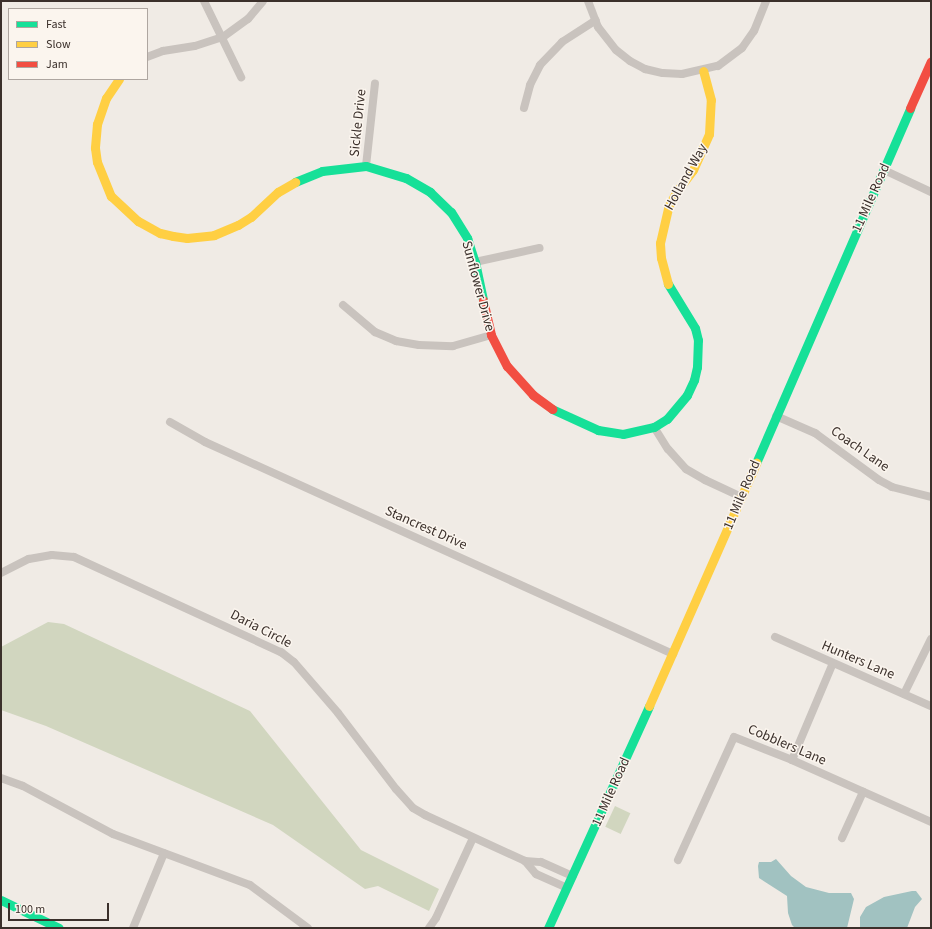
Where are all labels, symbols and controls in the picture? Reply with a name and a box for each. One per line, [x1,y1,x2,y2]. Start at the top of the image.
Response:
legend [8,8,148,80]
text: Fast [46,16,66,33]
text: Slow [46,36,71,53]
text: Jam [46,56,68,73]
street label: Sickle Drive [346,88,370,158]
street label: Holland Way [661,141,711,213]
street label: 11 Mile Road [848,161,894,235]
street label: Sunflower Drive [458,239,498,333]
street label: Coach Lane [827,423,893,475]
street label: 11 Mile Road [720,458,764,532]
street label: Stancrest Drive [382,502,470,554]
street label: Daria Circle [227,606,295,652]
street label: Hunters Lane [819,637,897,683]
street label: Cobblers Lane [745,721,829,769]
street label: 11 Mile Road [588,755,634,829]
scale bar [10,895,111,921]
text: 100 m [15,901,45,918]

